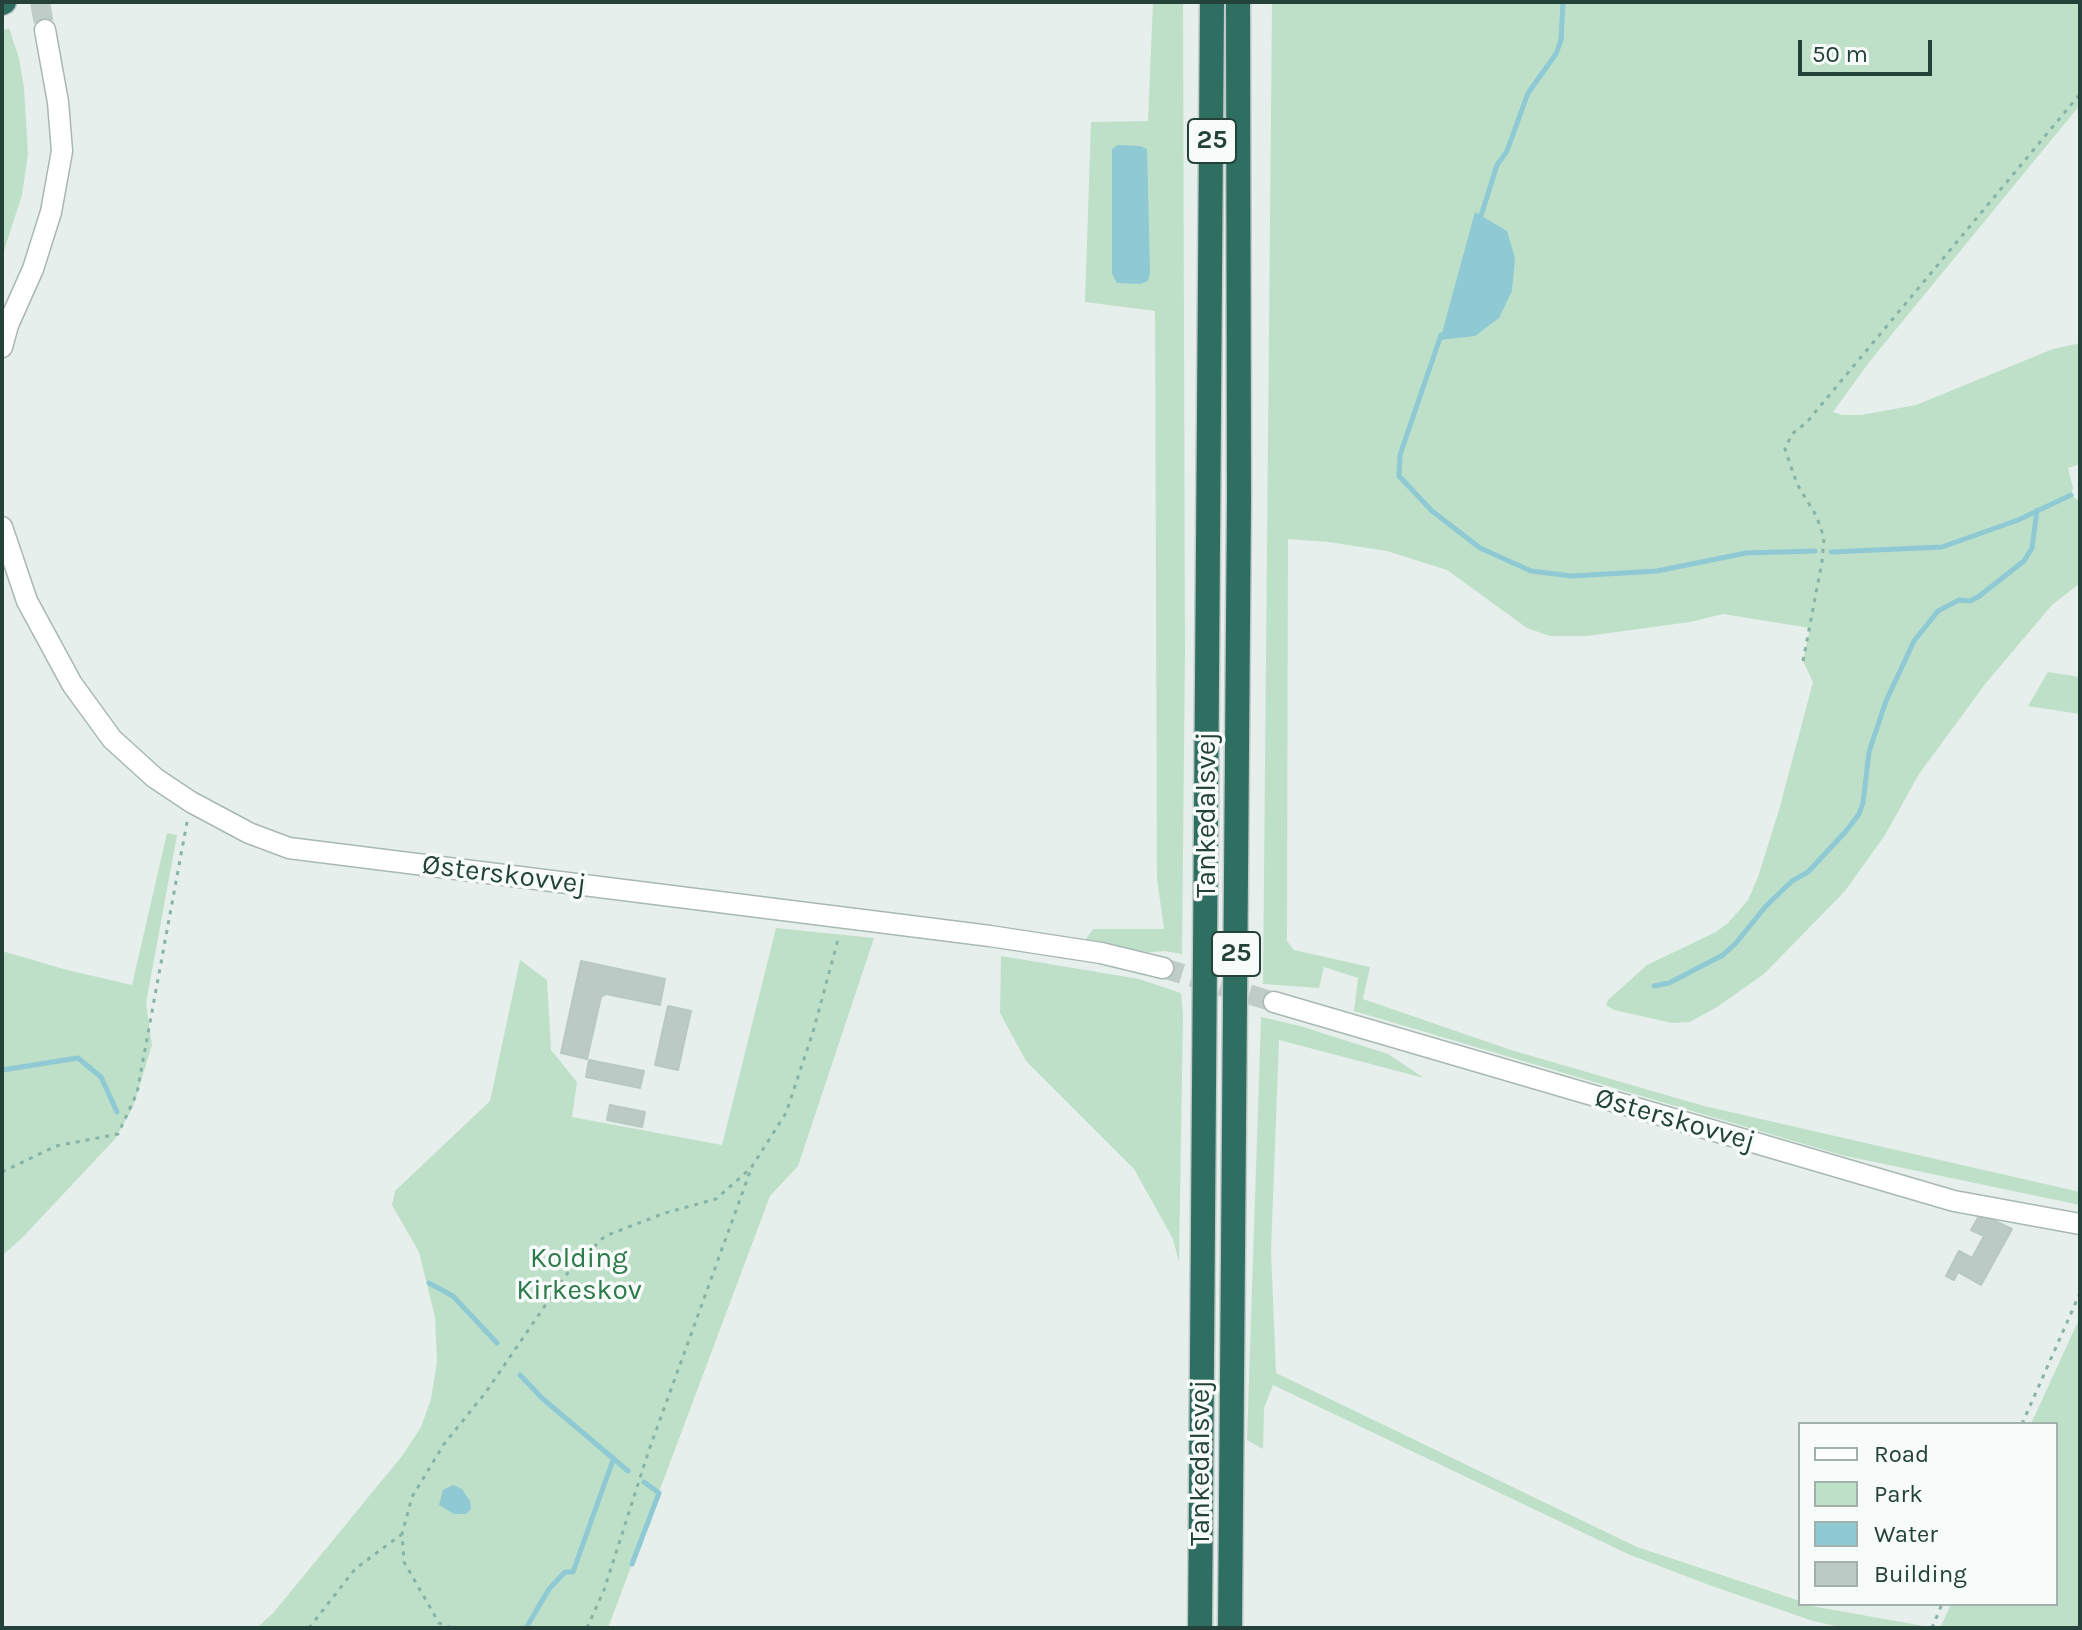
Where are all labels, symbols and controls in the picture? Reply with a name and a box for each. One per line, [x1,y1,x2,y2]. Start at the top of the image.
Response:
scale bar [1802,24,1936,74]
text: 50 m [1812,40,1868,68]
road number: 25 [1188,119,1236,163]
street label: Tankedalsvej [1190,732,1224,898]
street label: Østerskovvej [420,848,588,902]
road number: 25 [1212,932,1260,976]
street label: Østerskovvej [1591,1081,1759,1159]
park label: Kolding Kirkeskov [516,1242,642,1308]
street label: Tankedalsvej [1184,1380,1218,1546]
legend [1798,1422,2058,1606]
text: Road [1874,1440,1929,1468]
text: Park [1874,1480,1923,1508]
text: Water [1874,1520,1938,1548]
text: Building [1874,1560,1967,1588]

